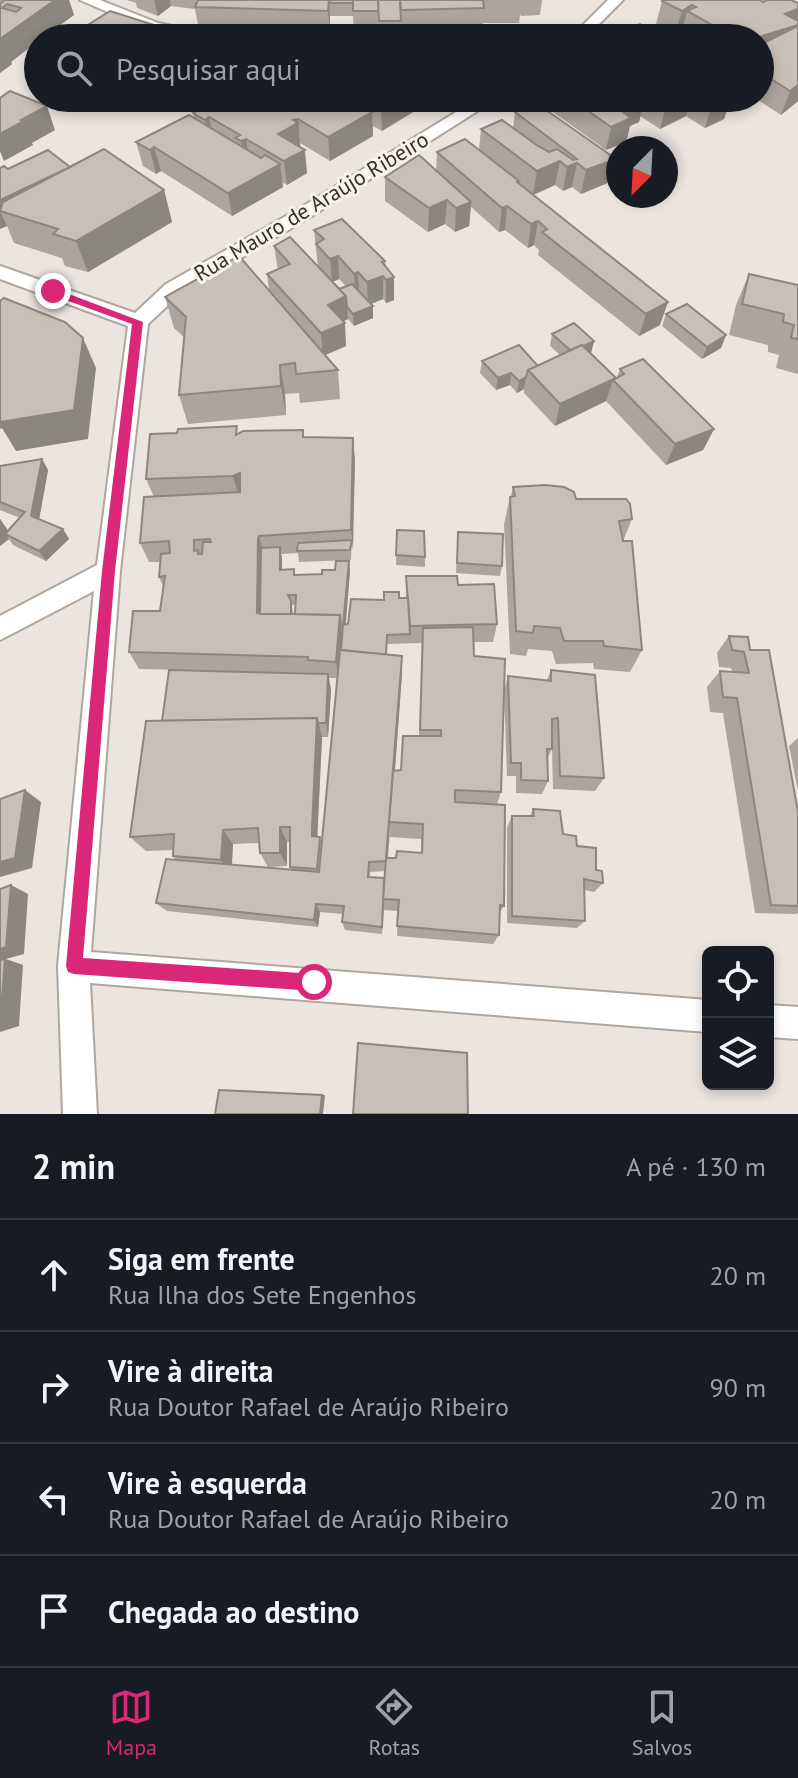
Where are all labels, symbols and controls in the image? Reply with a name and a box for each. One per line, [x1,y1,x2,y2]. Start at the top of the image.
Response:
search box [24,24,774,112]
icon: search [52,46,96,90]
text: Pesquisar aqui [116,49,301,88]
street label: Rua Mauro de Araújo Ribeiro [189,125,433,287]
north arrow [606,136,678,208]
route end [35,273,71,309]
map controls [702,946,774,1090]
button: locate [702,946,774,1018]
route start [296,964,332,1000]
button: layers [702,1018,774,1090]
text: 2 min [32,1144,115,1188]
text: A pé · 130 m [626,1150,766,1183]
text: Siga em frente [108,1239,295,1278]
icon: ahead [32,1253,76,1297]
text: 20 m [710,1259,766,1292]
text: Rua Ilha dos Sete Engenhos [108,1278,416,1311]
text: Vire à direita [108,1351,273,1390]
icon: right [32,1365,76,1409]
text: 90 m [710,1371,766,1404]
text: Rua Doutor Rafael de Araújo Ribeiro [108,1390,509,1423]
text: Vire à esquerda [108,1463,307,1502]
icon: left [32,1477,76,1521]
text: 20 m [710,1483,766,1516]
text: Rua Doutor Rafael de Araújo Ribeiro [108,1502,509,1535]
icon: arrive [32,1589,76,1633]
text: Chegada ao destino [108,1592,359,1631]
tab: Mapa [106,1685,157,1761]
tab: Rotas [369,1685,420,1761]
tab: Salvos [632,1685,692,1761]

